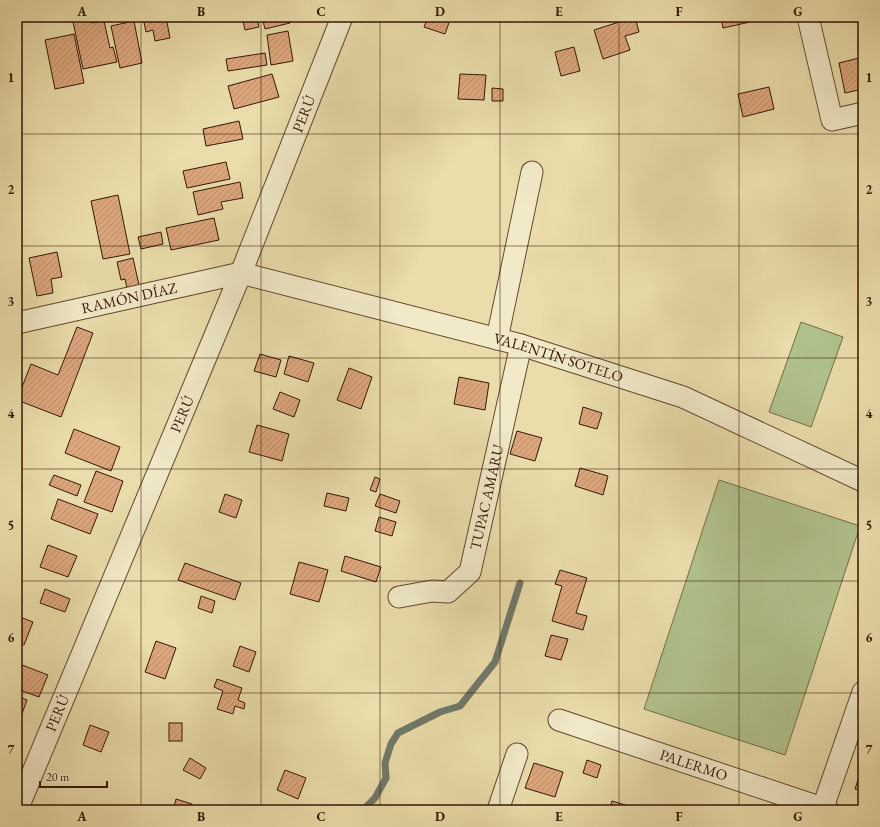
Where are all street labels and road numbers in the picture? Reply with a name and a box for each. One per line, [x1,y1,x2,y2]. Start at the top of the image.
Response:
street label: PERÚ [287,92,319,135]
street label: RAMÓN DÍAZ [80,278,179,317]
street label: VALENTÍN SOTELO [492,328,626,386]
street label: PERÚ [166,392,198,435]
street label: TUPAC AMARU [465,442,507,552]
street label: PERÚ [41,691,73,734]
street label: PALERMO [658,744,730,785]

